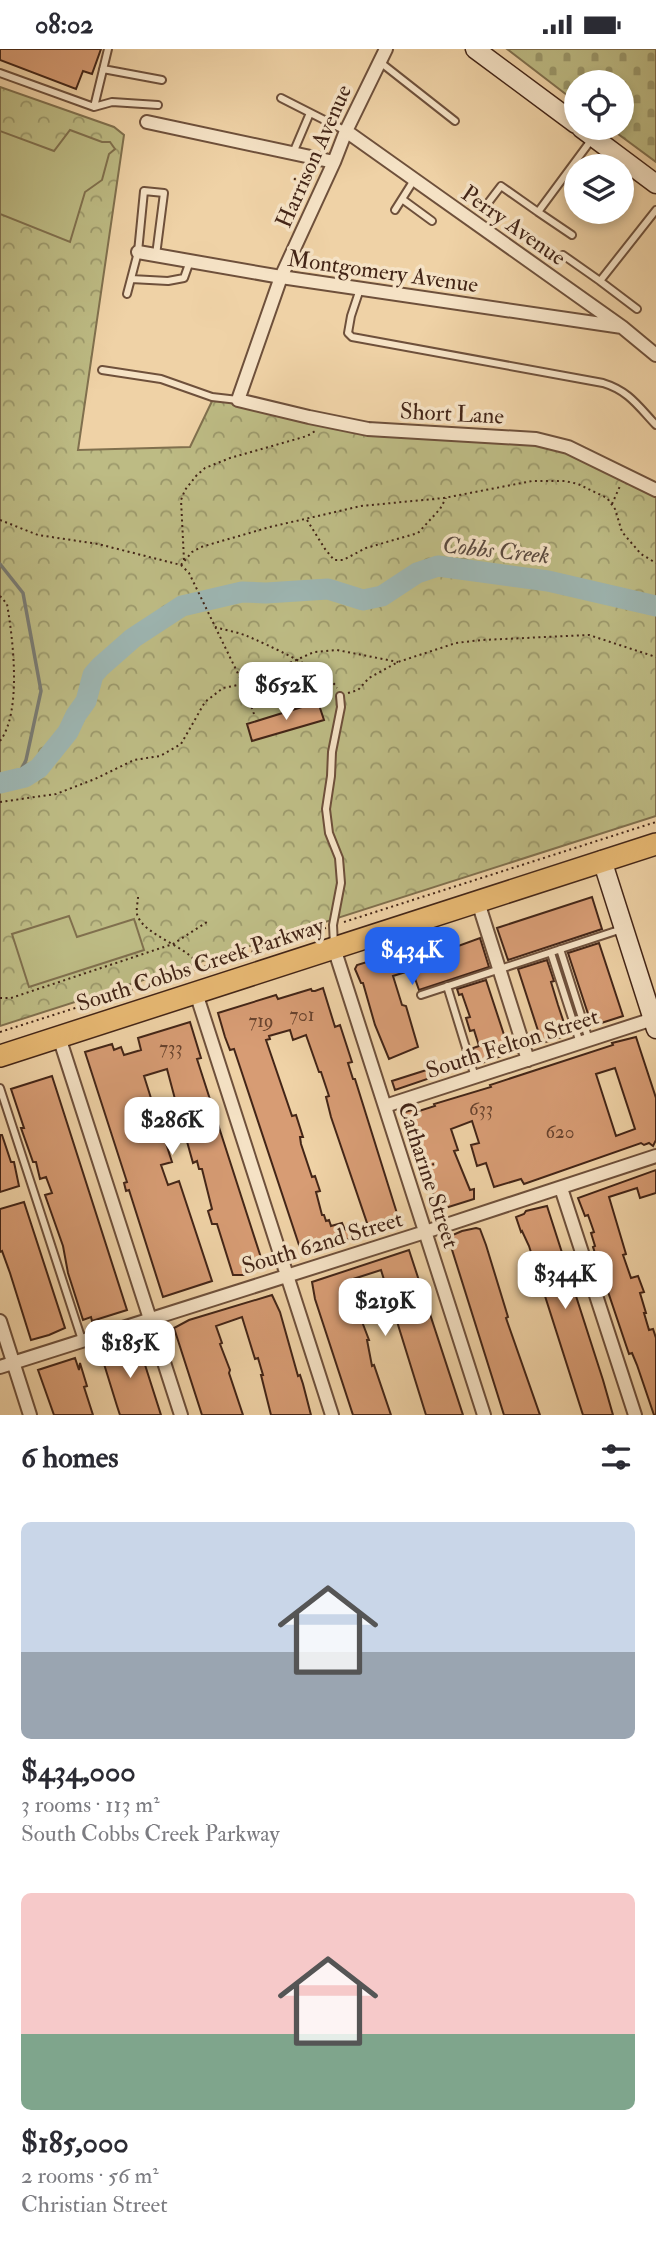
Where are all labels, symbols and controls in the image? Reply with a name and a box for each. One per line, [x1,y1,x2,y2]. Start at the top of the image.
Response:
text: 08:02 [35,9,93,41]
map controls [564,70,634,224]
button: locate [564,70,634,140]
street label: Harrison Avenue [269,80,358,232]
button: layers [564,154,634,224]
street label: Perry Avenue [456,179,572,272]
street label: Montgomery Avenue [286,244,480,299]
street label: Short Lane [399,396,505,431]
water label: Cobbs Creek [441,529,551,572]
pin: $652K [237,663,335,722]
text: $652K [255,670,317,699]
street label: South Cobbs Creek Parkway [73,910,328,1018]
pin: $434K [363,927,461,987]
text: $434K [381,935,443,964]
street label: South Felton Street [422,1002,602,1085]
house number: 701 [289,1003,315,1027]
house number: 719 [248,1009,274,1033]
house number: 733 [159,1036,183,1060]
pin: $286K [123,1097,221,1157]
house number: 633 [469,1097,493,1121]
street label: Catharine Street [391,1099,466,1252]
text: $286K [140,1105,204,1134]
house number: 620 [546,1120,574,1144]
street label: South 62nd Street [238,1204,406,1281]
pin: $344K [516,1251,614,1311]
text: $344K [534,1259,596,1288]
pin: $219K [336,1279,434,1338]
text: $219K [355,1286,415,1315]
pin: $185K [81,1321,179,1380]
text: $185K [101,1328,159,1357]
icon: filters [597,1438,635,1476]
text: 6 homes [21,1439,119,1476]
icon: home [265,1567,391,1693]
text: $434,000 [21,1753,136,1790]
text: 3 rooms · 113 m² [21,1790,160,1819]
text: South Cobbs Creek Parkway [21,1819,280,1848]
icon: home [265,1938,391,2064]
text: $185,000 [21,2124,129,2161]
text: 2 rooms · 56 m² [21,2161,159,2190]
text: Christian Street [21,2190,168,2219]

